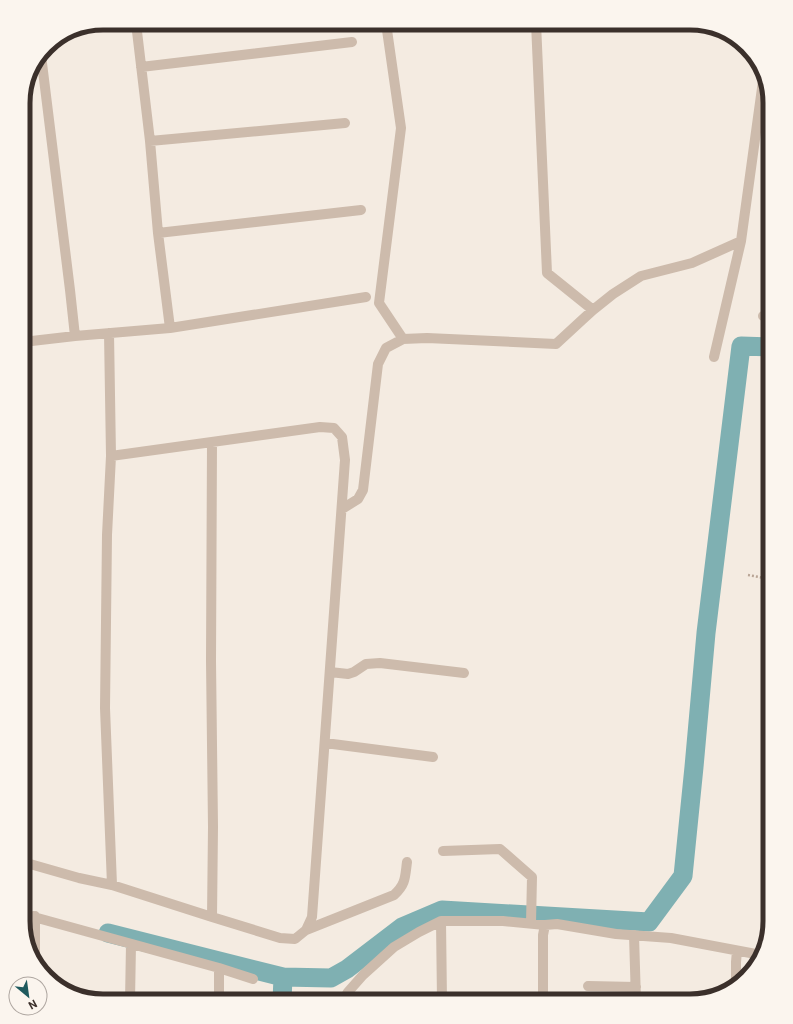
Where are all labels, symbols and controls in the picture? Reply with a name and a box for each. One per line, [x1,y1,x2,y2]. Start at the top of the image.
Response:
north arrow [8,976,48,1016]
text: N [26,997,39,1012]

